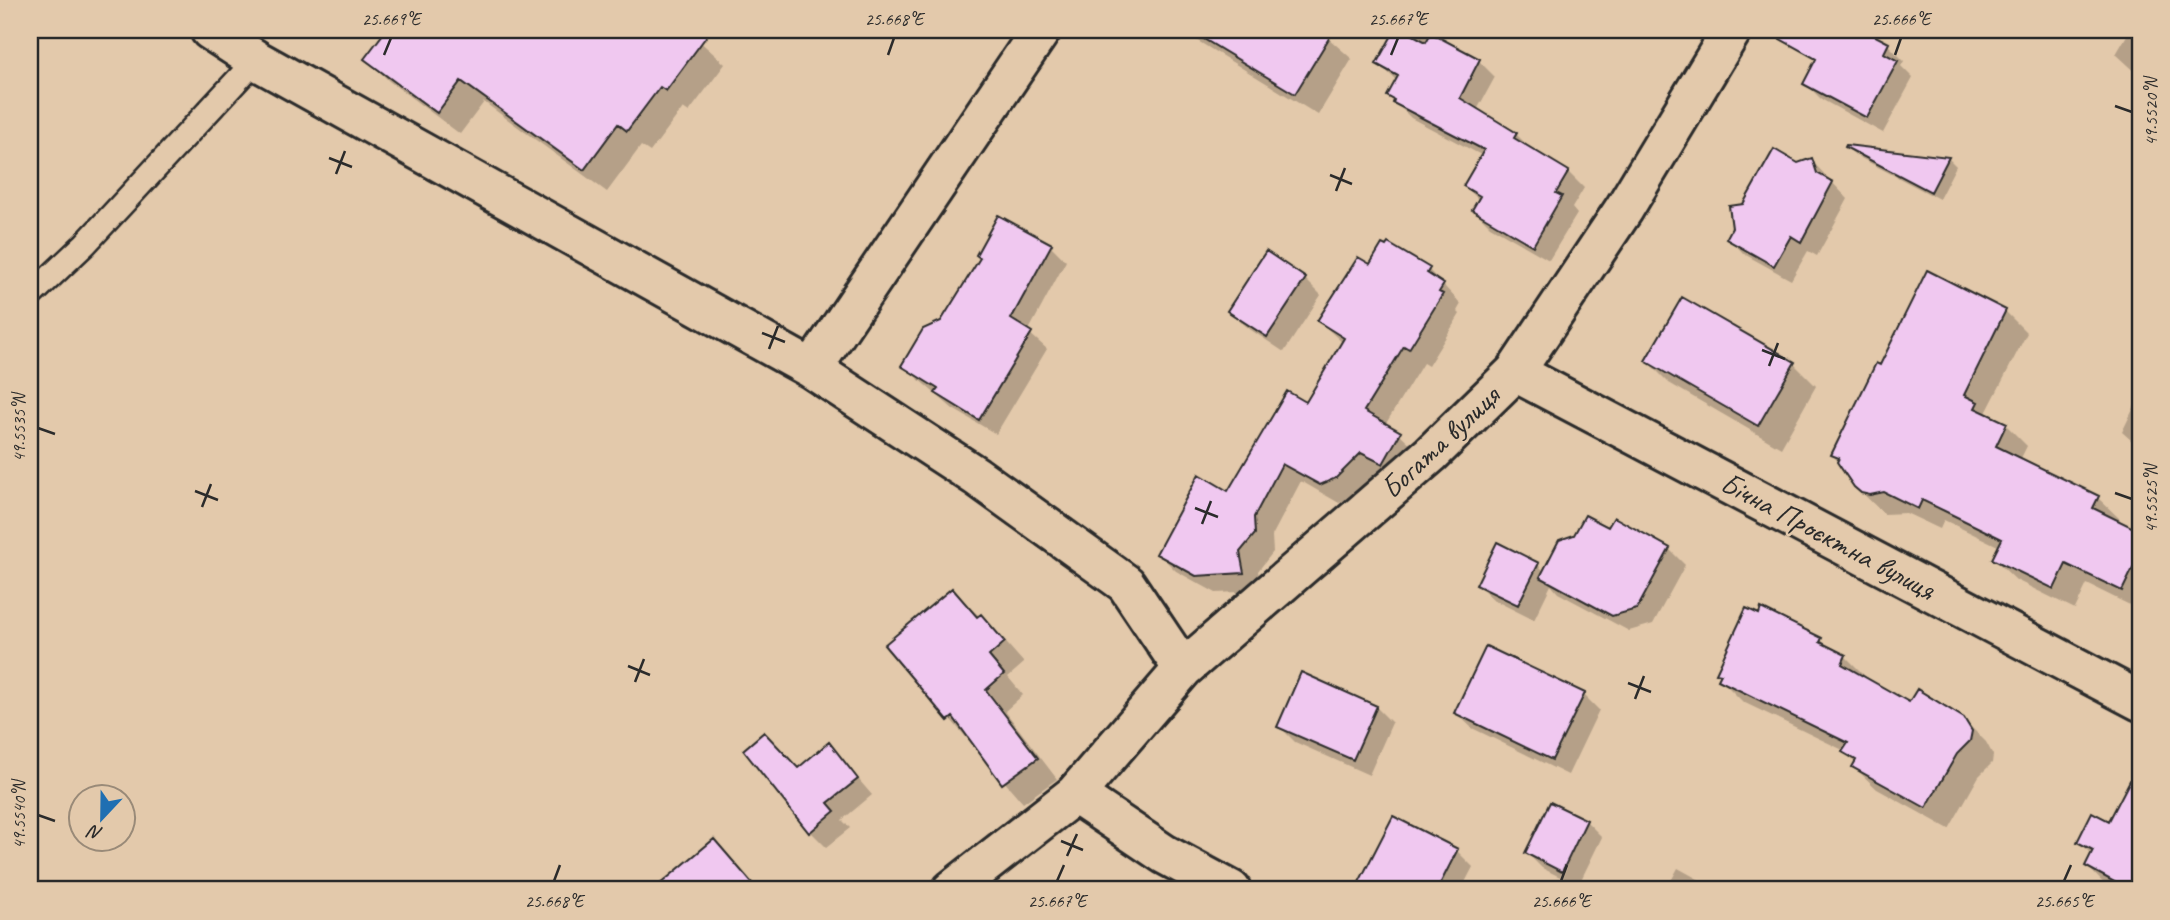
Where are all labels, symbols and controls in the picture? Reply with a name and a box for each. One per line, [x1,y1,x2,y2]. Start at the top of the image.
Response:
text: 25.669°E [362,8,423,30]
text: 25.668°E [865,8,926,30]
text: 25.667°E [1369,8,1430,30]
text: 25.666°E [1872,8,1933,30]
text: 49.5520°N [2140,75,2162,146]
street label: Богата вулиця [1373,375,1509,507]
text: 49.5535°N [8,391,30,462]
text: 49.5525°N [2140,462,2162,533]
street label: Бічна Проєктна вулиця [1714,464,1943,609]
text: 49.5540°N [8,778,30,849]
north arrow [66,783,136,853]
text: N [83,818,106,846]
text: 25.668°E [525,890,586,912]
text: 25.667°E [1028,890,1089,912]
text: 25.666°E [1532,890,1593,912]
text: 25.665°E [2035,890,2096,912]

